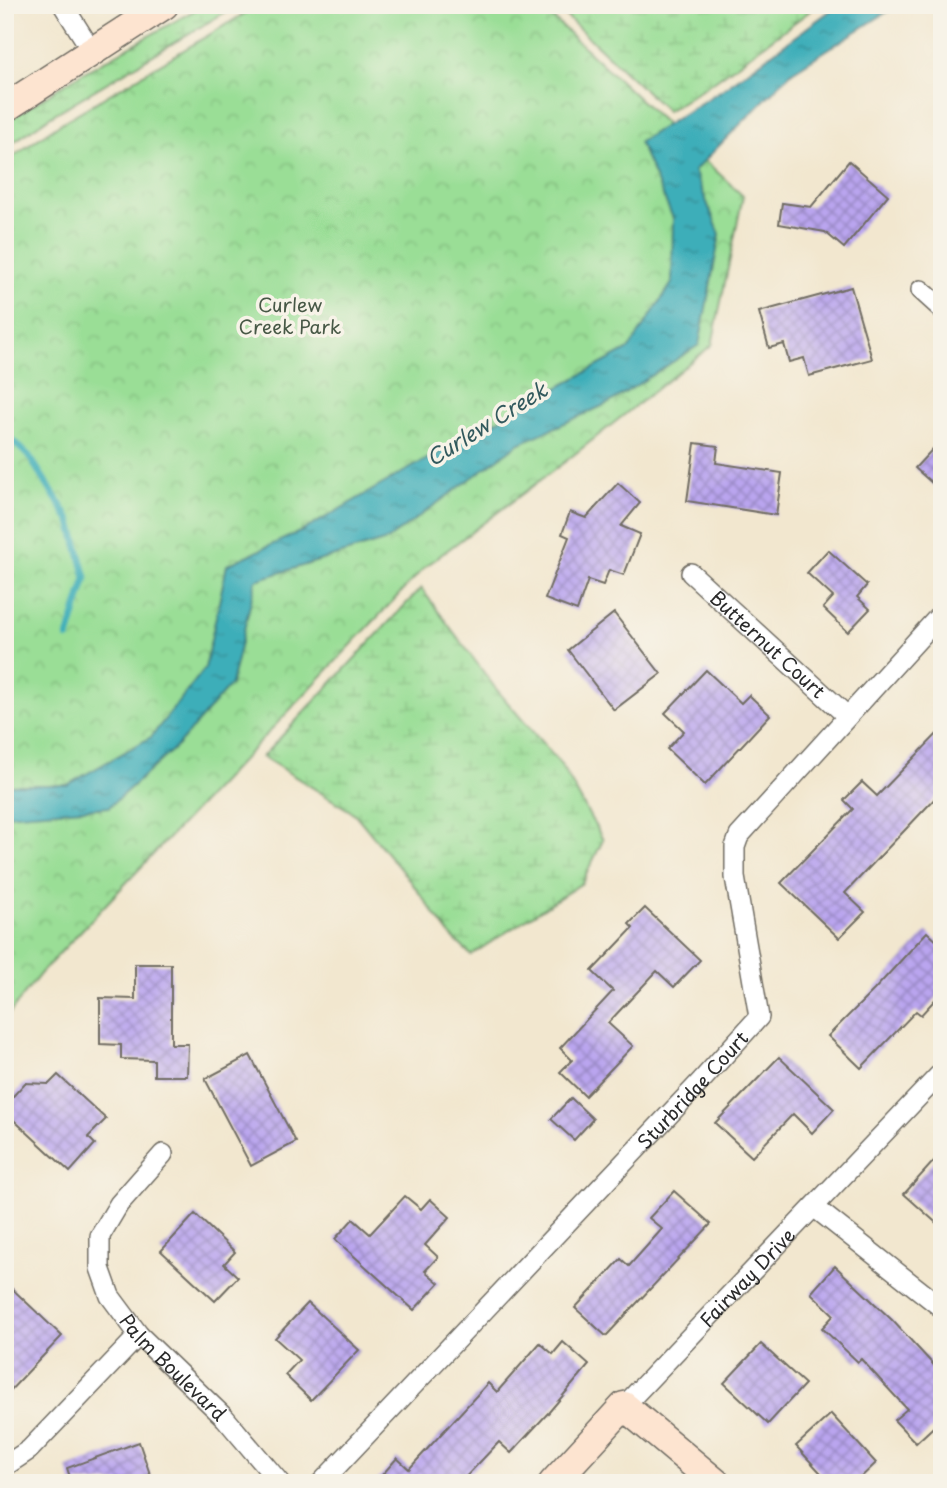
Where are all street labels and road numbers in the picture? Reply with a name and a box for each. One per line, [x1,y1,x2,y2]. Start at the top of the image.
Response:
street label: Butternut Court [704,584,833,704]
street label: Sturbridge Court [630,1024,754,1155]
street label: Fairway Drive [693,1221,801,1333]
street label: Palm Boulevard [114,1308,233,1427]

